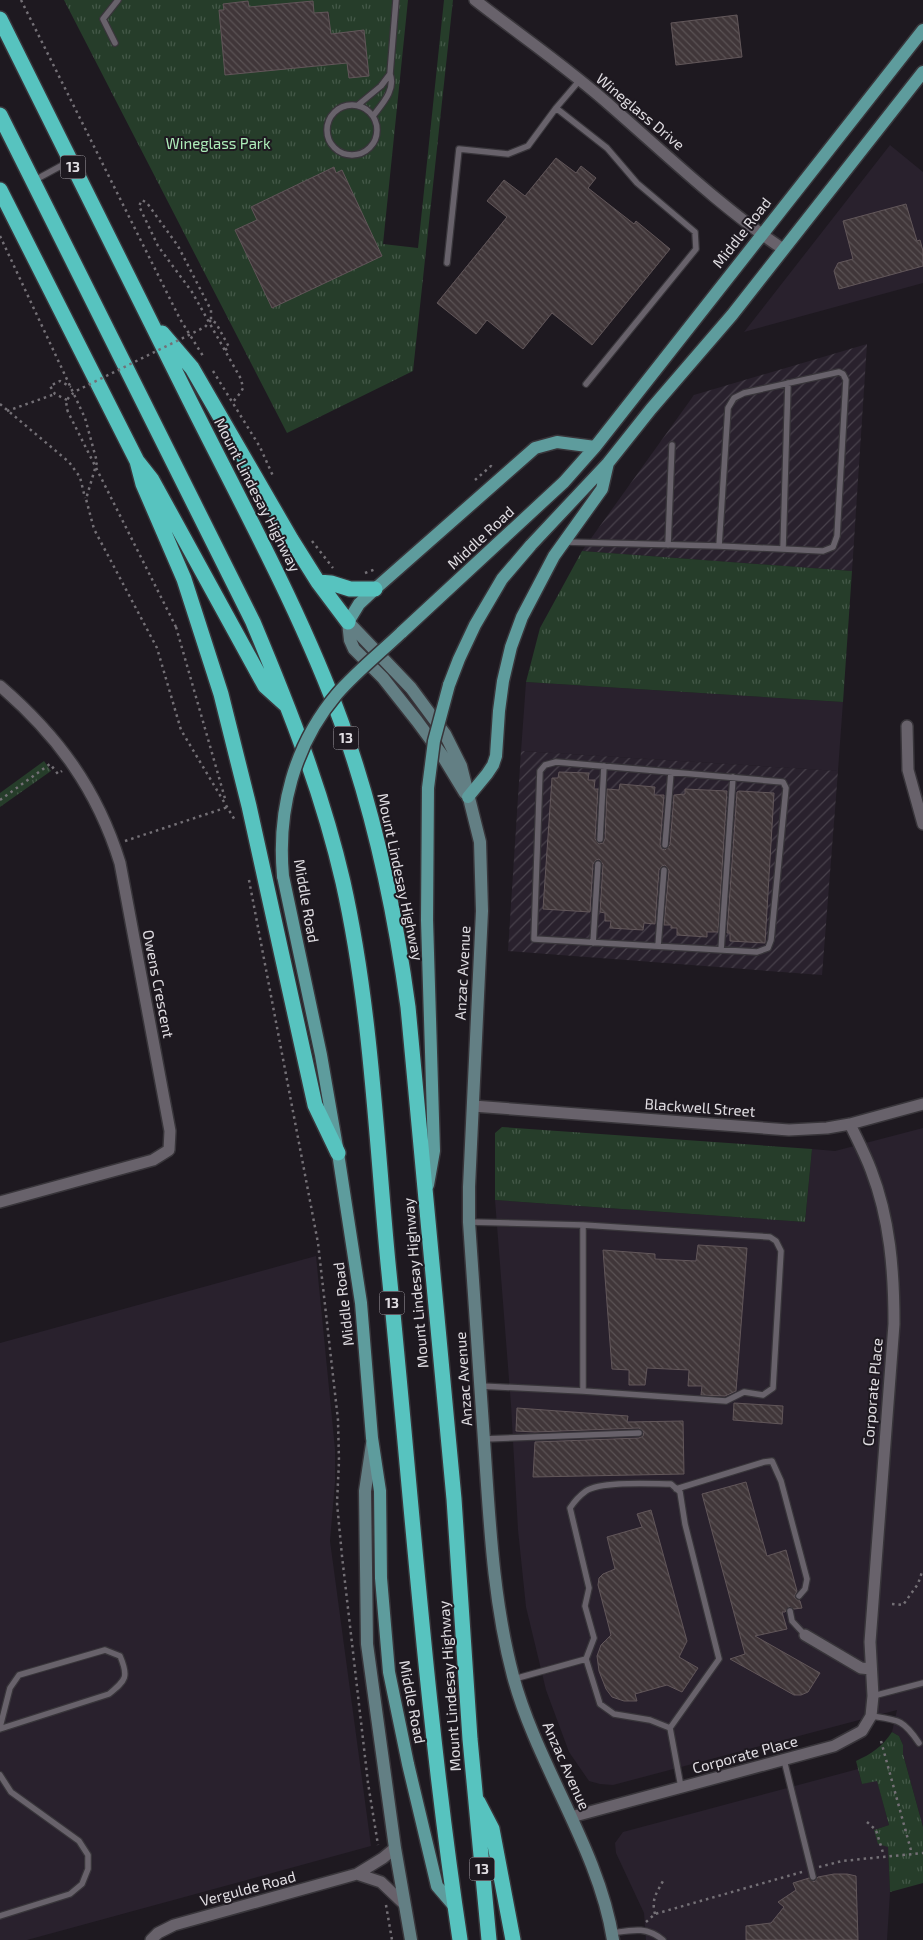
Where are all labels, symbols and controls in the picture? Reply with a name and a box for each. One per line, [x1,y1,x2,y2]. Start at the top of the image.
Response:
street label: Wineglass Drive [593,69,689,153]
park label: Wineglass Park [165,134,271,152]
road number: 13 [60,156,86,178]
street label: Middle Road [708,194,774,271]
street label: Mount Lindesay Highway [211,414,305,575]
street label: Middle Road [443,502,517,573]
road number: 13 [334,726,358,750]
street label: Mount Lindesay Highway [374,791,428,962]
street label: Middle Road [291,858,323,944]
street label: Anzac Avenue [451,925,473,1021]
street label: Owens Crescent [140,928,178,1040]
street label: Blackwell Street [644,1094,756,1120]
street label: Mount Lindesay Highway [399,1197,431,1369]
street label: Middle Road [329,1261,357,1347]
road number: 13 [380,1292,404,1315]
street label: Anzac Avenue [451,1331,475,1427]
street label: Corporate Place [858,1337,886,1447]
street label: Mount Lindesay Highway [434,1600,464,1772]
street label: Middle Road [396,1659,430,1745]
street label: Anzac Avenue [539,1719,594,1812]
street label: Corporate Place [690,1731,799,1777]
road number: 13 [470,1858,494,1880]
street label: Vergulde Road [198,1867,298,1909]

